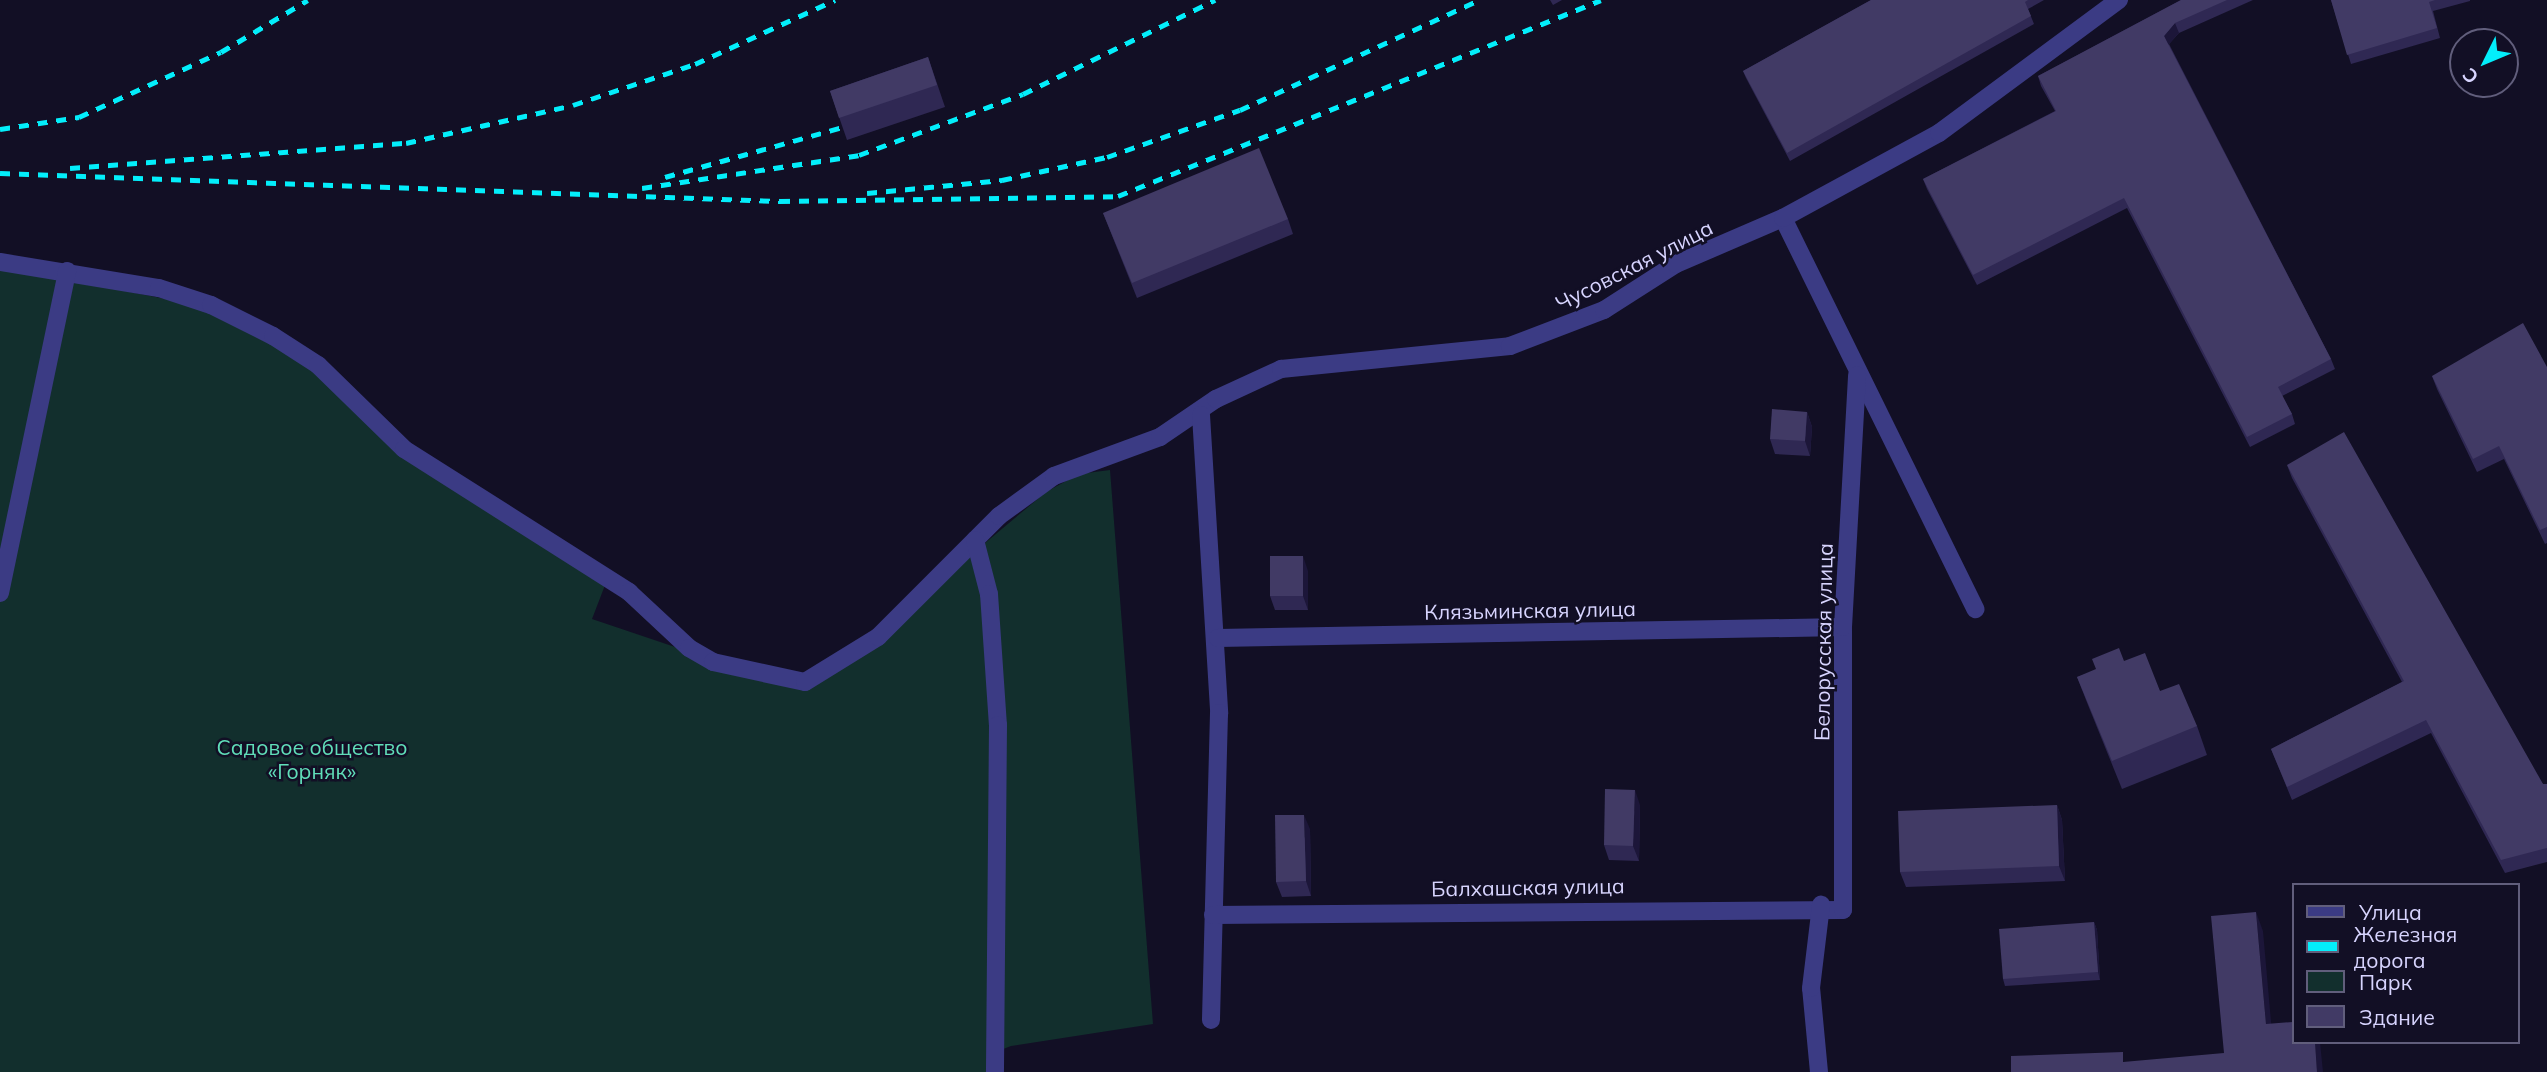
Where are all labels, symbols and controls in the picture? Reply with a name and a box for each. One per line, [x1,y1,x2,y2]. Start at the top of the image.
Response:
north arrow [2449,28,2519,98]
text: С [2457,63,2483,89]
street label: Чусовская улица [1551,214,1717,316]
street label: Белорусская улица [1809,543,1837,741]
street label: Клязьминская улица [1424,596,1636,624]
park label: Садовое общество «Горняк» [217,734,407,784]
street label: Балхашская улица [1431,873,1625,901]
legend [2292,883,2519,1044]
text: Улица [2359,899,2422,925]
text: Железная дорога [2353,921,2457,973]
text: Парк [2359,969,2412,995]
text: Здание [2359,1004,2435,1030]

